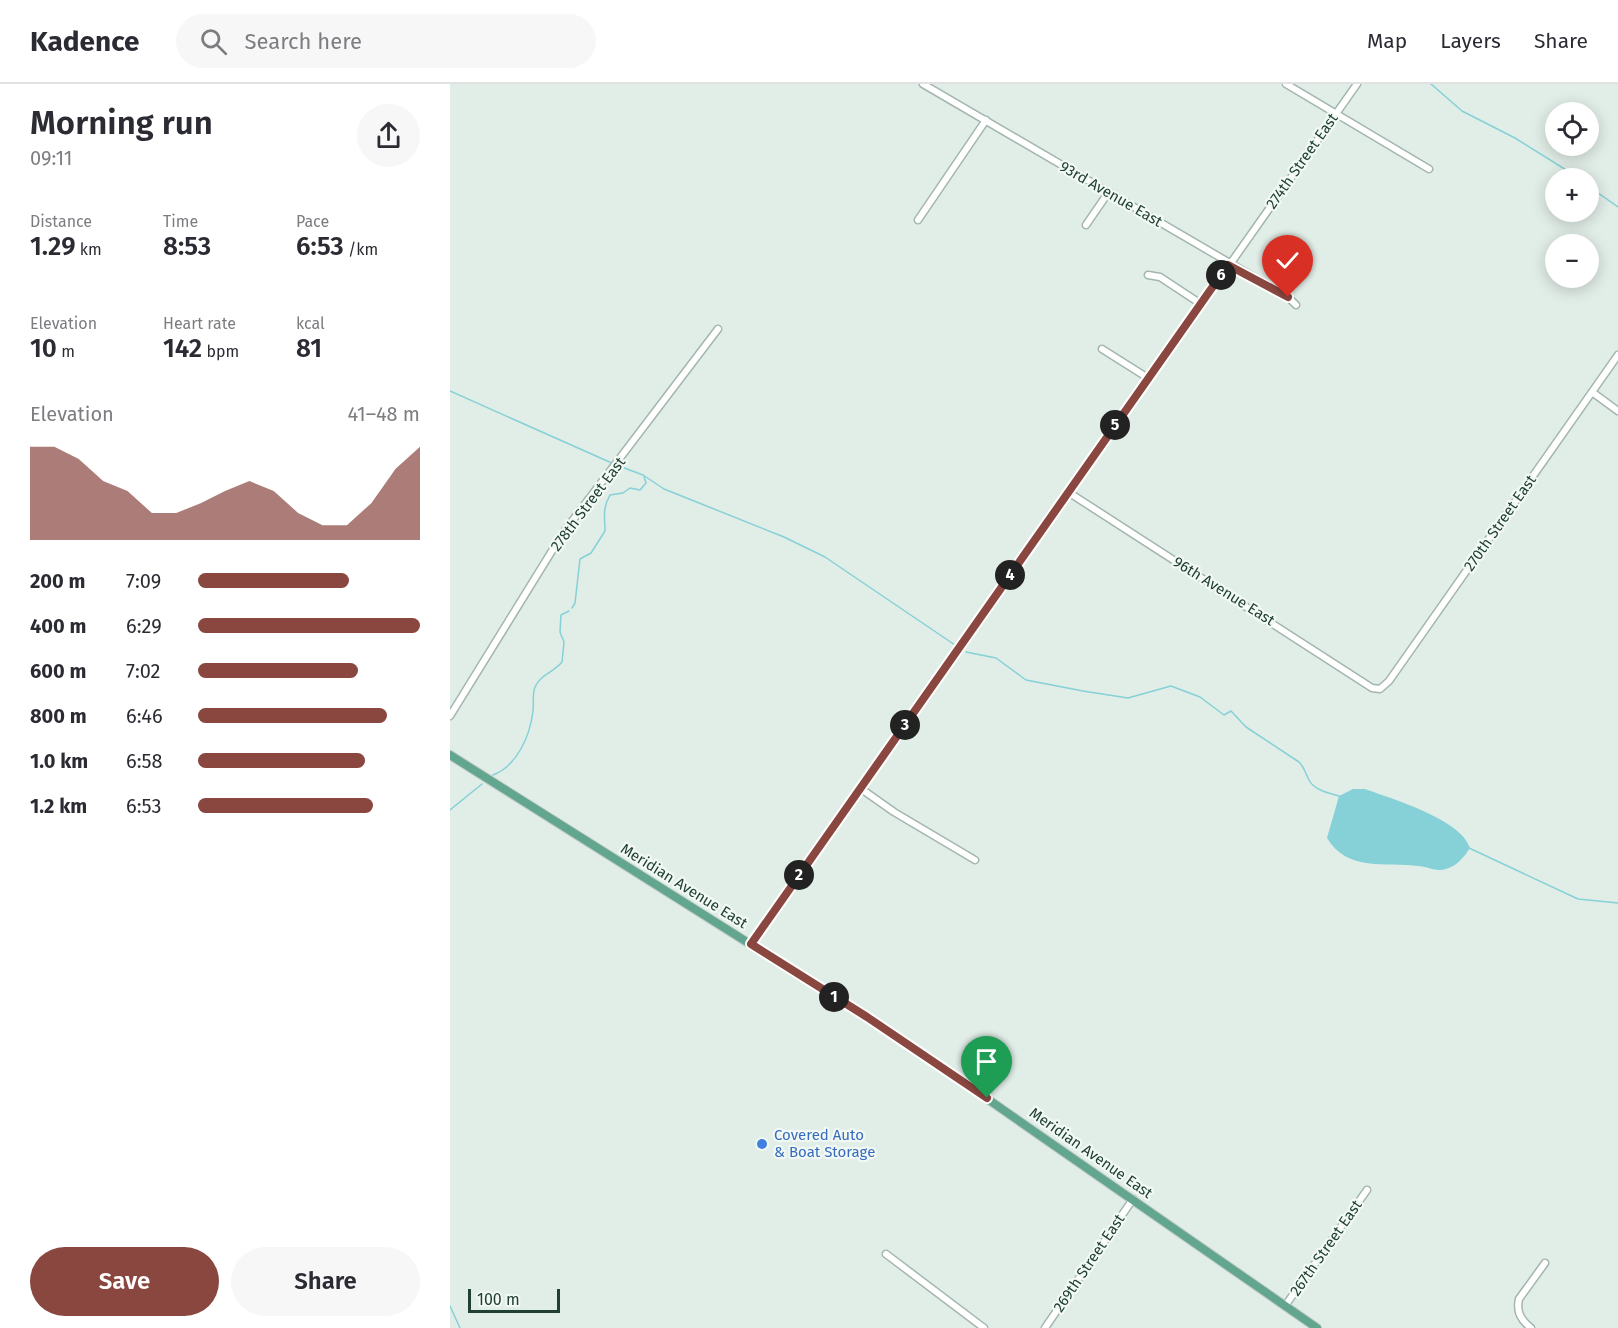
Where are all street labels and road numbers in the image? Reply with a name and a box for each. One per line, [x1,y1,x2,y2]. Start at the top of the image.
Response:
street label: 274th Street East [1262,109,1342,212]
street label: 93rd Avenue East [1057,157,1166,231]
street label: 278th Street East [547,453,630,555]
street label: 270th Street East [1460,471,1540,575]
street label: 96th Avenue East [1170,553,1278,630]
street label: Meridian Avenue East [617,840,751,933]
street label: Meridian Avenue East [1026,1104,1156,1203]
street label: 267th Street East [1286,1196,1366,1299]
street label: 269th Street East [1050,1210,1129,1315]

